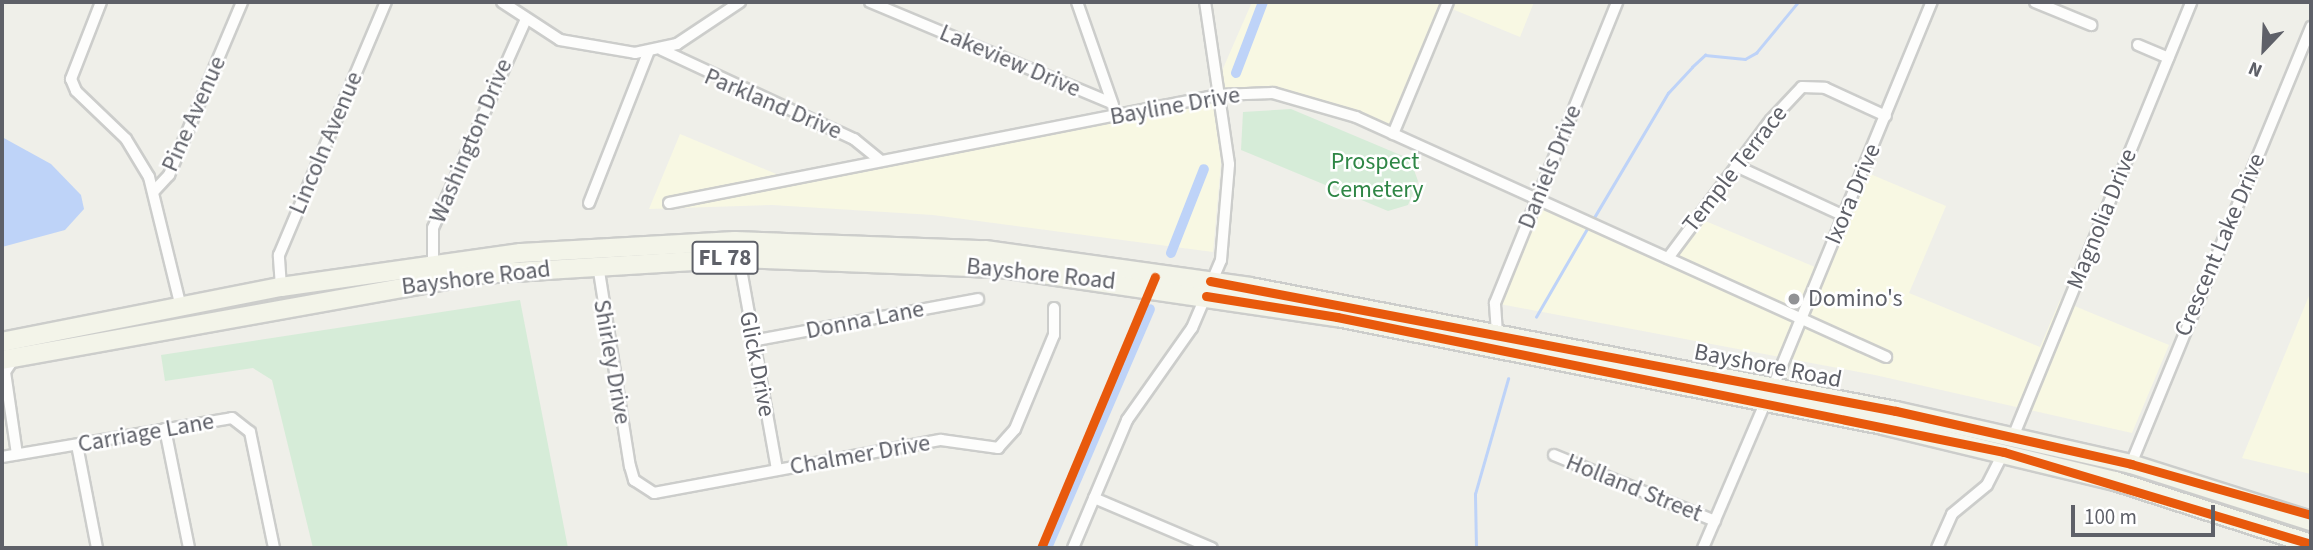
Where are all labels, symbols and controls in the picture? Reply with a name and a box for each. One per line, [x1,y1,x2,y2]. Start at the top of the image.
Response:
north arrow [2229,14,2299,84]
street label: Lakeview Drive [935,18,1085,104]
street label: Pine Avenue [156,52,232,176]
text: N [2245,54,2267,84]
street label: Washington Drive [423,55,519,227]
street label: Parkland Drive [700,62,846,146]
street label: Lincoln Avenue [283,67,369,219]
street label: Bayline Drive [1108,80,1242,132]
street label: Temple Terrace [1677,100,1793,238]
street label: Daniels Drive [1512,101,1588,233]
street label: Ixora Drive [1819,139,1887,249]
street label: Magnolia Drive [2061,145,2143,293]
park label: Prospect Cemetery [1327,148,1423,204]
street label: Crescent Lake Drive [2168,149,2272,341]
road number: FL 78 [690,238,760,278]
street label: Bayshore Road [965,252,1117,296]
street label: Bayshore Road [400,255,552,301]
place label: Domino's [1808,285,1903,313]
marker: Domino's [1786,291,1802,307]
street label: Donna Lane [803,294,927,346]
street label: Shirley Drive [587,297,637,427]
street label: Glick Drive [733,309,781,419]
street label: Bayshore Road [1692,338,1844,394]
street label: Carriage Lane [76,407,216,459]
street label: Chalmer Drive [788,428,932,482]
street label: Holland Street [1562,448,1706,528]
scale bar [2075,490,2218,534]
text: 100 m [2084,502,2137,532]

